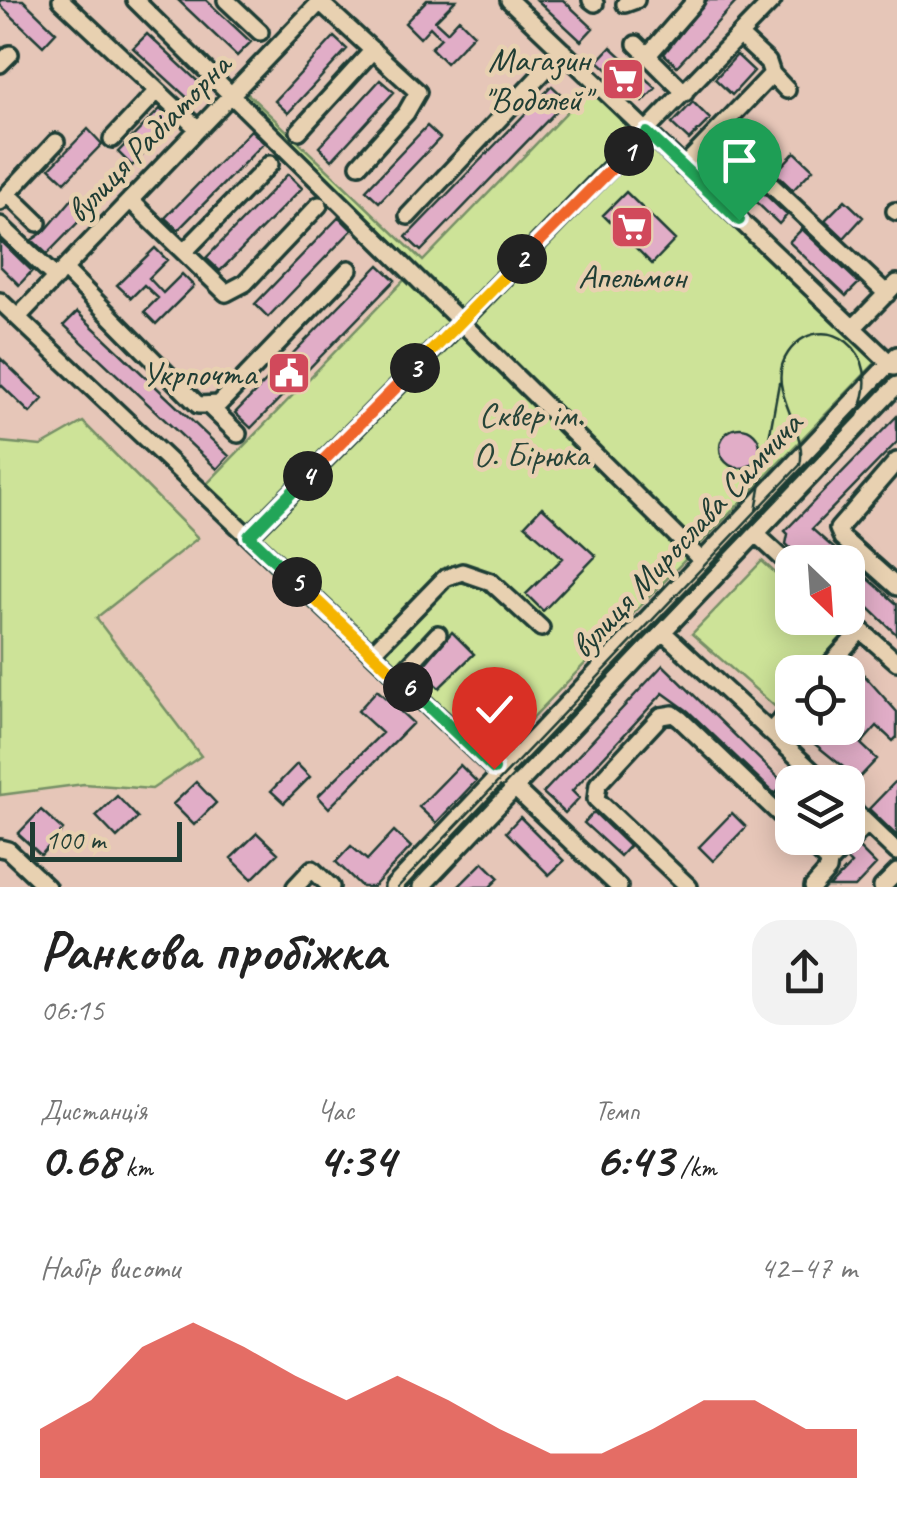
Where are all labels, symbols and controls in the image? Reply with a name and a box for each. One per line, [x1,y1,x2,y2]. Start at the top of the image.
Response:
place label: Магазин "Водолей" [483,37,597,122]
street label: вулиця Радіаторна [56,42,242,232]
supermarket icon: Магазин "Водолей" [600,56,646,102]
pin [697,118,782,221]
pin: 1 [604,126,654,176]
text: 1 [623,133,635,168]
icon: arrive [712,133,767,188]
supermarket icon: Апельмон [609,204,655,250]
pin: 2 [497,234,547,284]
text: 2 [516,241,528,276]
place label: Апельмон [578,254,688,299]
pin: 3 [390,343,440,393]
public building icon: Укрпочта [266,350,312,396]
text: 3 [409,350,421,385]
place label: Укрпочта [142,351,258,396]
park label: Сквер ім. О. Бірюка [474,392,590,477]
street label: вулиця Мирослава Симчича [560,400,814,668]
pin: 4 [283,451,333,501]
text: 4 [302,458,314,493]
north arrow [775,545,865,635]
map controls [775,545,865,855]
pin: 5 [272,557,322,607]
text: 5 [291,564,303,599]
button: locate [775,655,865,745]
pin: 6 [383,662,433,712]
pin [452,667,537,770]
text: 6 [401,669,415,704]
icon: check [467,682,522,737]
button: layers [775,765,865,855]
scale bar [30,817,182,861]
text: 100 m [45,822,105,857]
text: Ранкова пробіжка [40,916,385,986]
button: share [752,920,857,1025]
text: 06:15 [40,989,104,1030]
text: Дистанція [40,1093,147,1128]
text: Час [317,1093,354,1128]
text: Темп [595,1093,640,1128]
text: 0.68 [40,1128,118,1191]
text: 4:34 [317,1128,395,1191]
text: 6:43 [595,1128,673,1191]
text: km [118,1149,153,1184]
text: /km [673,1149,716,1184]
text: Набір висоти [40,1247,180,1288]
text: 42–47 m [759,1247,857,1288]

